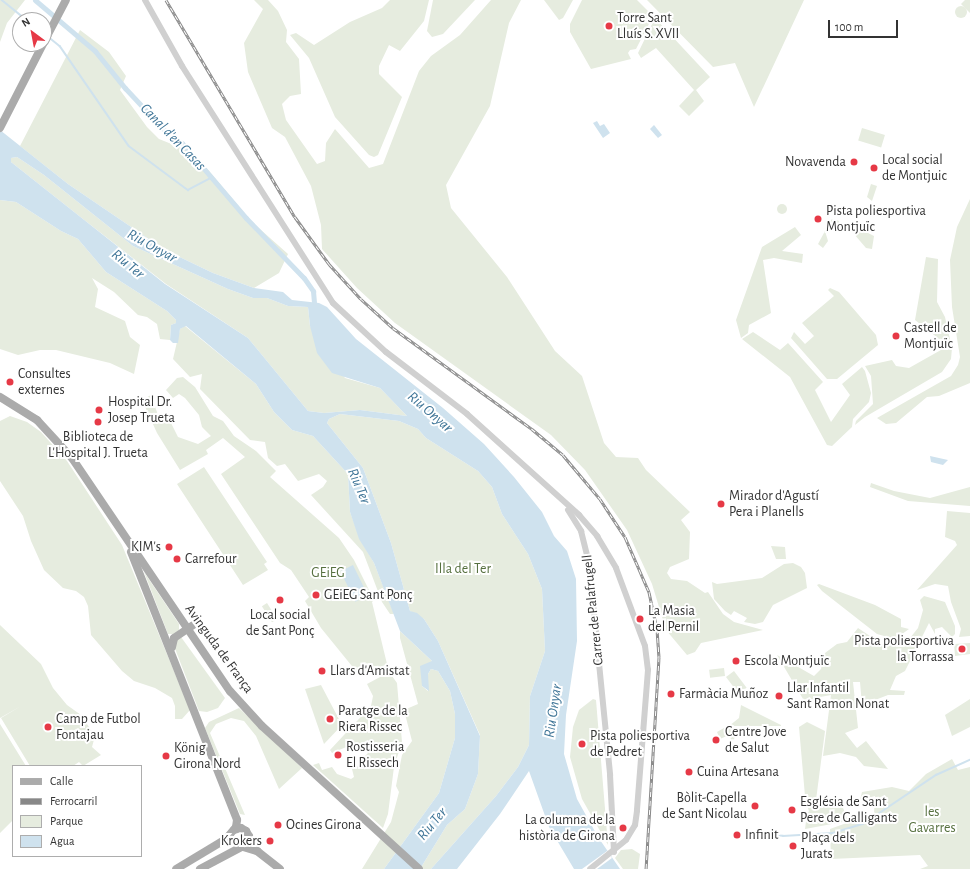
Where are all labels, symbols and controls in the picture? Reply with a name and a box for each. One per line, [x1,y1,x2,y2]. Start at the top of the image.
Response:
place label: Torre Sant Lluís S. XVII [617,10,679,42]
north arrow [12,12,52,52]
scale bar [830,12,900,38]
text: N [20,16,32,29]
marker: Torre Sant Lluís S. XVII [604,21,614,31]
text: 100 m [835,21,863,33]
water label: Canal d'en Casas [136,100,210,174]
place label: Local social de Montjuic [882,152,947,184]
place label: Novavenda [785,154,846,170]
marker: Novavenda [849,157,859,167]
marker: Local social de Montjuic [869,163,879,173]
place label: Pista poliesportiva Montjuïc [826,203,926,236]
marker: Pista poliesportiva Montjuïc [813,214,823,224]
water label: Riu Onyar [124,225,180,267]
water label: Riu Ter [108,245,148,283]
place label: Castell de Montjuïc [904,320,957,352]
marker: Castell de Montjuïc [891,331,901,341]
place label: Consultes externes [18,366,71,398]
marker: Consultes externes [5,377,15,387]
water label: Riu Onyar [404,388,456,436]
place label: Hospital Dr. Josep Trueta [108,394,175,426]
marker: Hospital Dr. Josep Trueta [93,404,105,416]
marker: Biblioteca de L'Hospital J. Trueta [93,417,103,427]
place label: Biblioteca de L'Hospital J. Trueta [48,429,148,462]
water label: Riu Ter [343,465,375,507]
place label: Mirador d'Agustí Pera i Planells [729,488,819,520]
marker: Mirador d'Agustí Pera i Planells [716,499,726,509]
place label: KIM's [131,539,161,555]
marker: KIM's [164,542,174,552]
place label: Carrefour [185,551,236,567]
marker: Carrefour [172,554,182,564]
street label: Carrer de Palafrugell [579,554,607,666]
park label: Illa del Ter [435,561,491,577]
park label: GEiEG [311,565,345,581]
place label: GEiEG Sant Ponç [324,587,412,603]
marker: GEiEG Sant Ponç [311,590,321,600]
marker: Local social de Sant Ponç [275,595,285,605]
street label: Avinguda de França [181,601,257,697]
place label: La Masia del Pernil [648,603,699,636]
place label: Local social de Sant Ponç [246,607,314,640]
marker: La Masia del Pernil [635,614,645,624]
place label: Pista poliesportiva la Torrassa [854,633,954,666]
marker: Pista poliesportiva la Torrassa [957,644,967,654]
place label: Escola Montjuïc [744,653,829,669]
marker: Escola Montjuïc [731,656,741,666]
place label: Llars d'Amistat [330,663,409,679]
marker: Llars d'Amistat [317,666,327,676]
place label: Llar Infantil Sant Ramon Nonat [787,680,889,712]
water label: Riu Onyar [540,683,566,739]
place label: Farmàcia Muñoz [679,686,768,702]
marker: Farmàcia Muñoz [666,689,676,699]
marker: Llar Infantil Sant Ramon Nonat [774,691,784,701]
place label: Paratge de la Riera Rissec [338,703,408,736]
place label: Camp de Futbol Fontajau [56,711,141,744]
marker: Paratge de la Riera Rissec [325,714,335,724]
marker: Camp de Futbol Fontajau [43,722,53,732]
place label: Centre Jove de Salut [725,724,786,756]
place label: Pista poliesportiva de Pedret [590,728,690,760]
marker: Centre Jove de Salut [710,734,722,746]
place label: Rostisseria El Rissech [346,739,404,772]
marker: Pista poliesportiva de Pedret [577,739,587,749]
place label: König Girona Nord [174,740,241,772]
marker: Rostisseria El Rissech [333,750,343,760]
marker: König Girona Nord [161,751,171,761]
place label: Cuina Artesana [697,764,779,780]
legend [12,765,142,857]
marker: Cuina Artesana [684,767,694,777]
text: Calle [50,775,73,787]
place label: Bòlit-Capella de Sant Nicolau [662,790,747,822]
place label: Església de Sant Pere de Galligants [800,794,897,826]
text: Ferrocarril [50,795,97,807]
marker: Bòlit-Capella de Sant Nicolau [750,801,760,811]
water label: Riu Ter [413,804,451,844]
park label: les Gavarres [908,804,956,836]
marker: Església de Sant Pere de Galligants [787,805,797,815]
place label: La columna de la història de Girona [519,812,615,844]
text: Parque [50,815,83,827]
place label: Ocines Girona [286,817,362,833]
marker: Ocines Girona [273,820,283,830]
marker: La columna de la història de Girona [618,823,628,833]
place label: Infinit [745,827,779,843]
marker: Infinit [732,830,742,840]
place label: Plaça dels Jurats [801,830,855,862]
place label: Krokers [221,833,262,849]
text: Agua [50,835,74,847]
marker: Krokers [265,836,275,846]
marker: Plaça dels Jurats [788,841,798,851]

